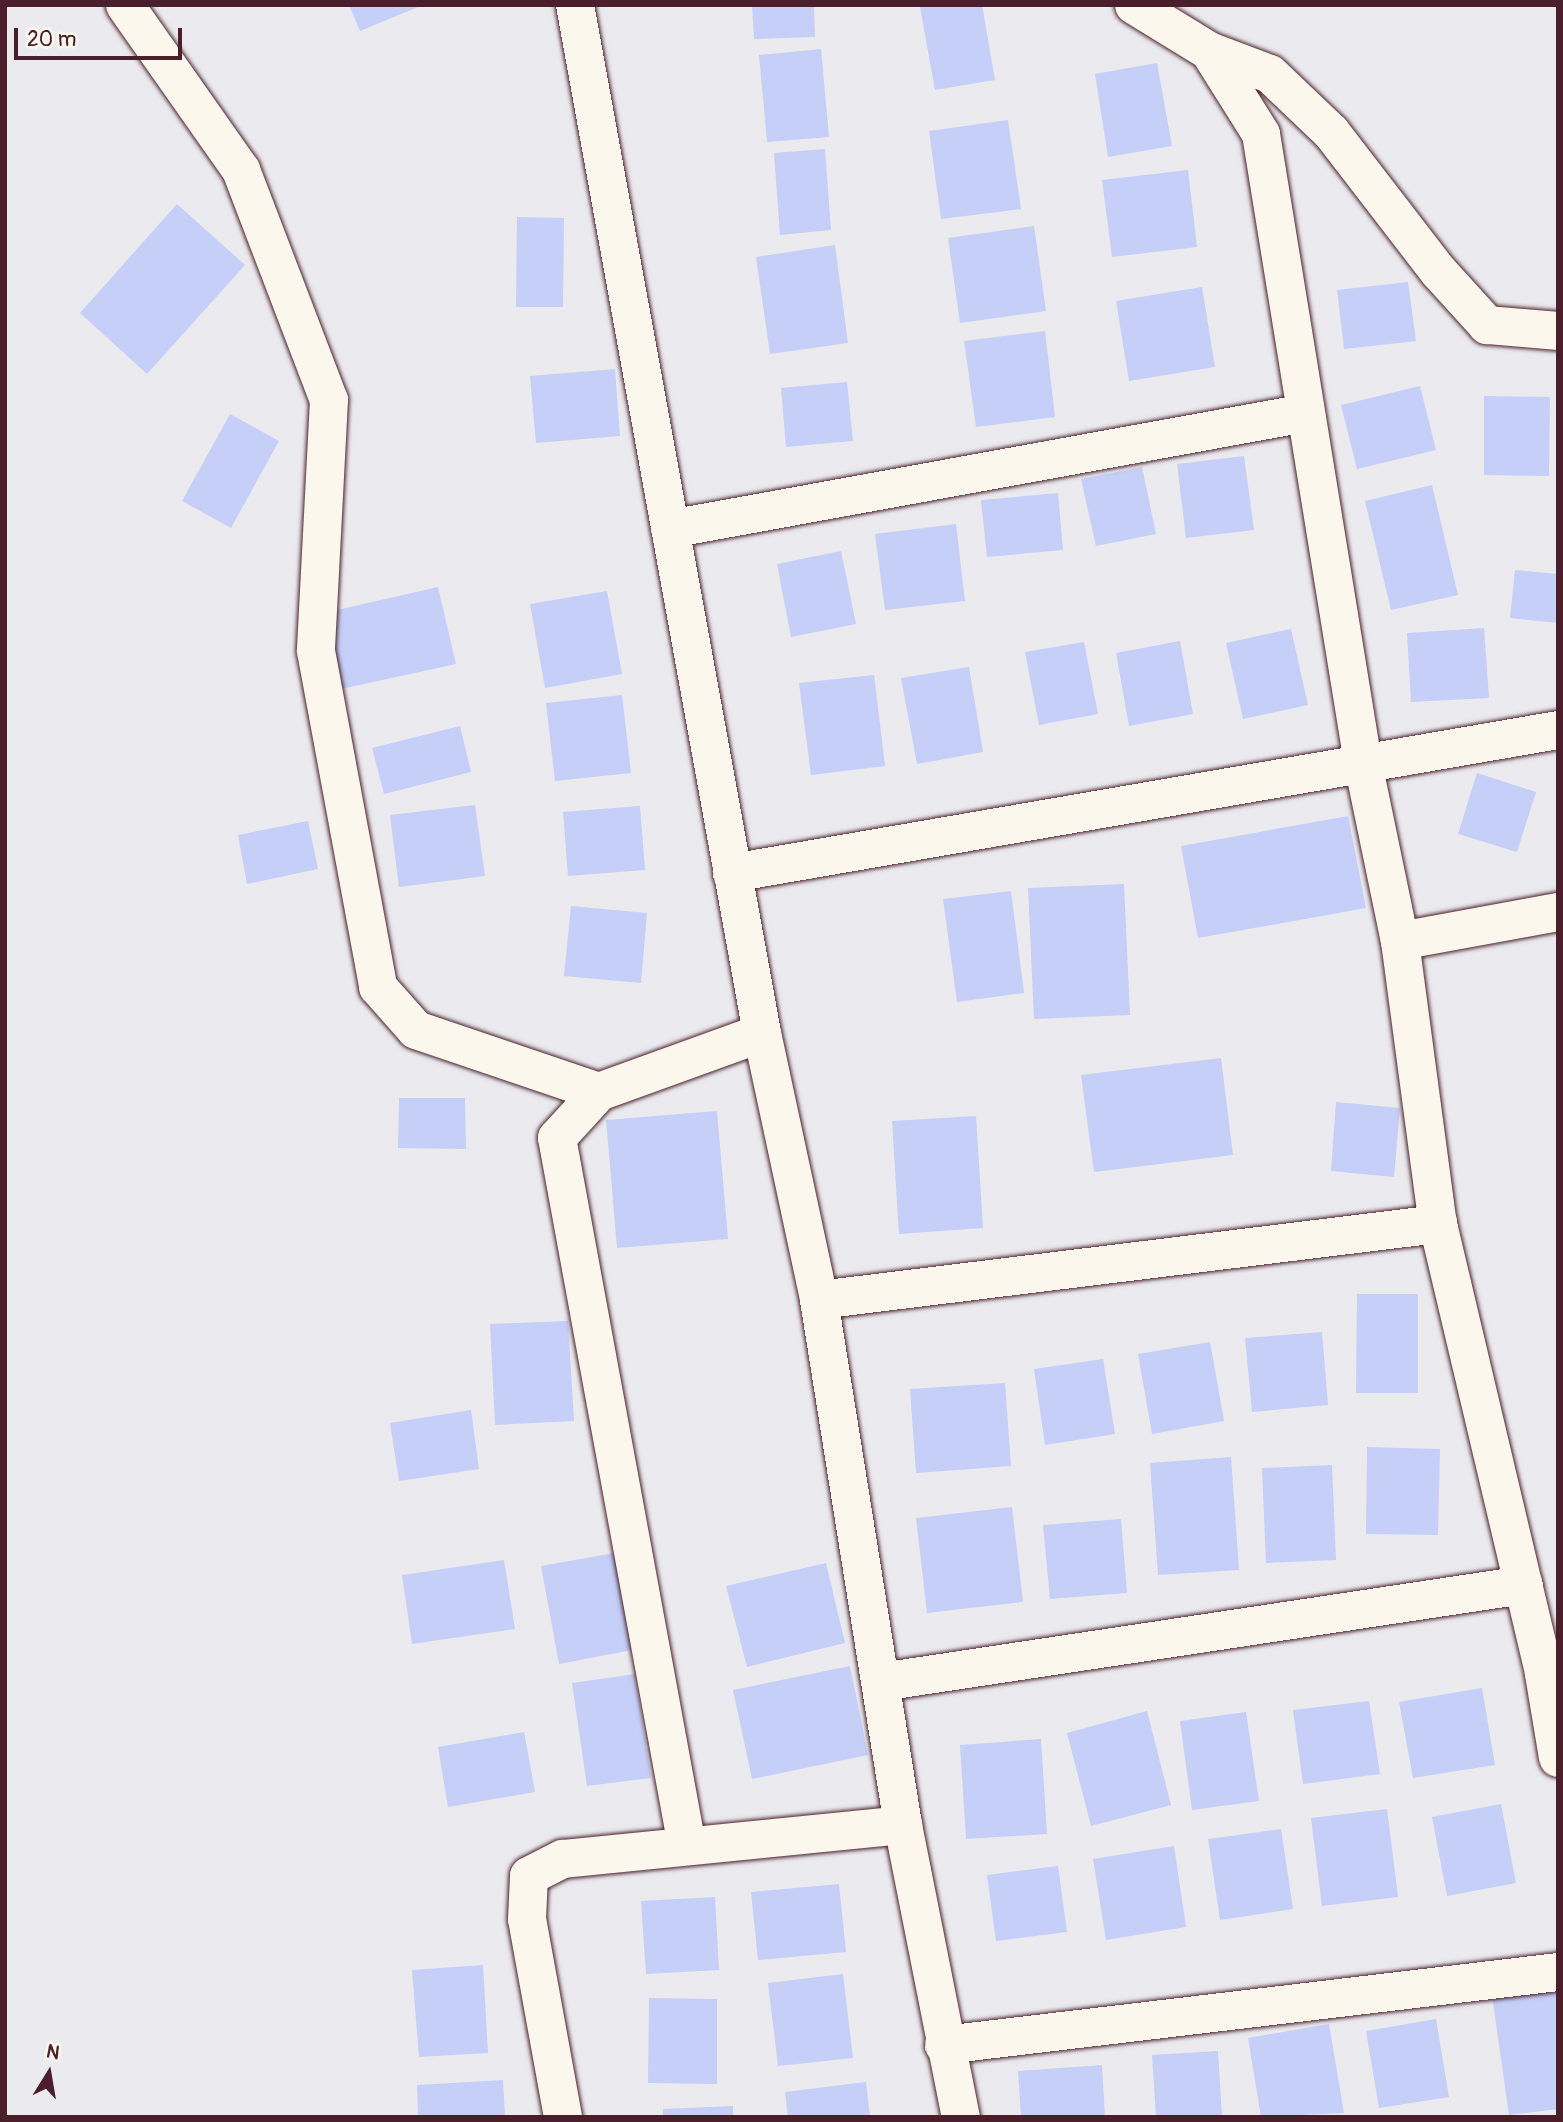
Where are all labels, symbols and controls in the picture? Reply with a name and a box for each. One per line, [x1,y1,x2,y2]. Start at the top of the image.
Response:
scale bar [18,14,186,58]
text: 20 m [27,26,76,53]
north arrow [14,2038,84,2108]
text: N [44,2039,62,2065]

